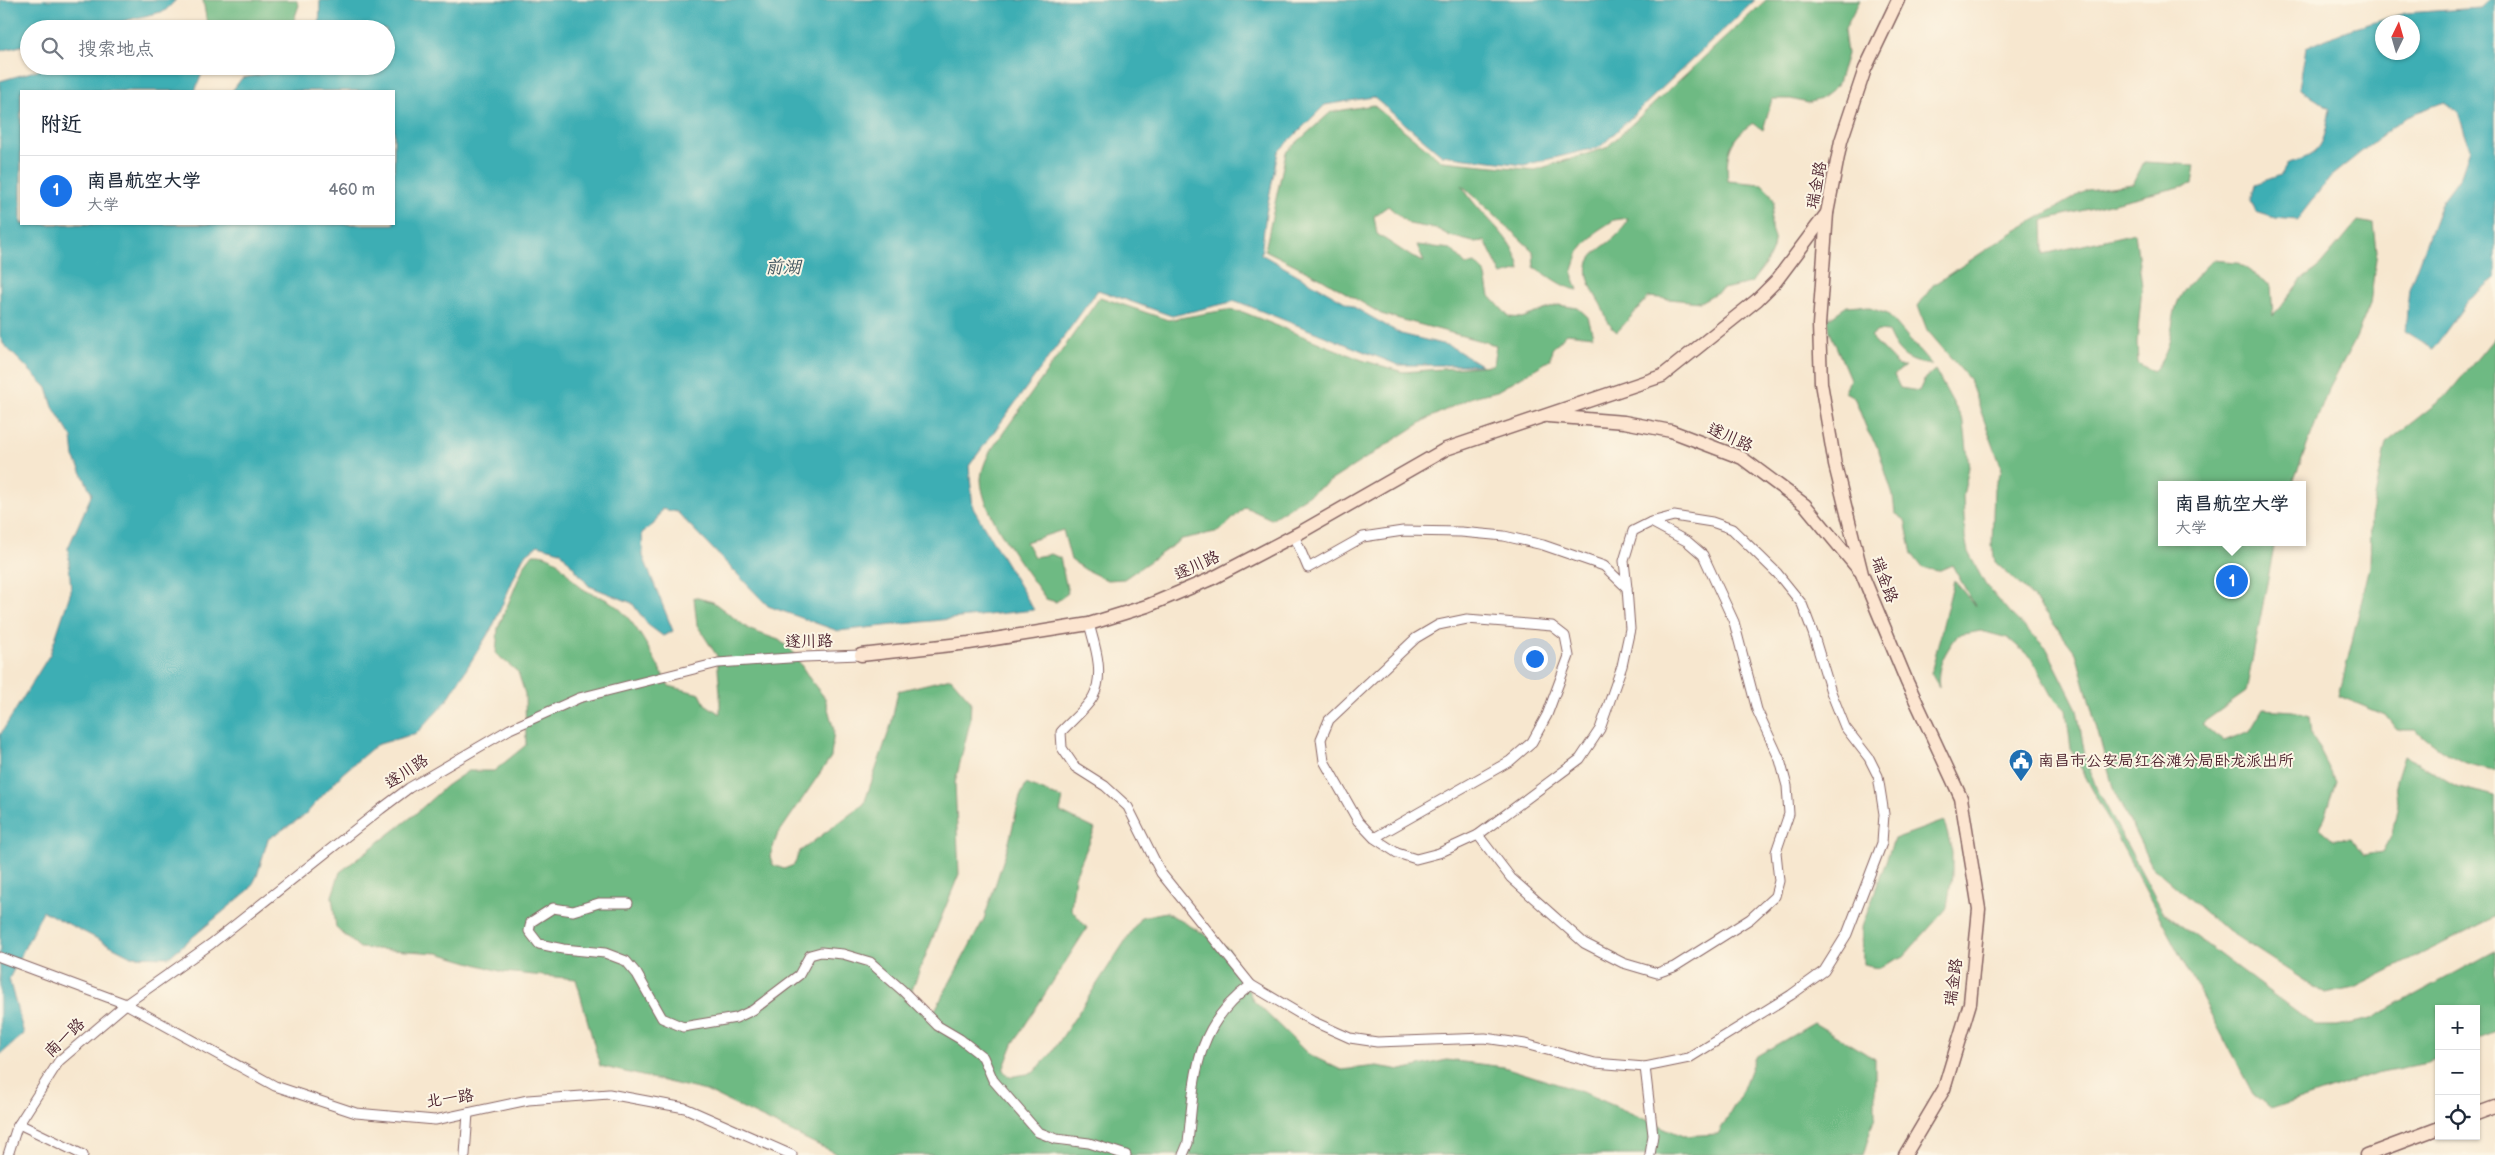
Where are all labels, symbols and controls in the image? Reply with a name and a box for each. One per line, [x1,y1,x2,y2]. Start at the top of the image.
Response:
north arrow [2375,15,2420,60]
search box [20,20,395,75]
icon: search [38,34,66,62]
text: 搜索地点 [78,38,154,61]
text: 附近 [40,112,82,137]
street label: 瑞金路 [1803,160,1831,210]
text: 南昌航空大学 [87,170,201,193]
text: 1 [53,181,59,200]
text: 460 m [329,181,375,200]
text: 大学 [87,196,119,215]
water label: 前湖 [765,257,803,278]
street label: 遂川路 [1704,420,1756,456]
popup [2158,481,2306,546]
text: 南昌航空大学 [2175,493,2289,516]
text: 大学 [2175,519,2207,538]
street label: 遂川路 [1171,547,1223,585]
street label: 瑞金路 [1867,554,1901,606]
pin: 1 [2216,562,2248,600]
street label: 遂川路 [785,632,833,652]
your location [1522,646,1548,672]
public building icon: 南昌市公安局红谷滩分局卧龙派出所 [2008,748,2034,782]
street label: 遂川路 [382,751,432,793]
place label: 南昌市公安局红谷滩分局卧龙派出所 [2038,752,2294,771]
street label: 瑞金路 [1941,957,1967,1007]
map controls [2435,1005,2480,1140]
button: + [2435,1005,2480,1050]
street label: 南一路 [41,1014,89,1062]
button: − [2435,1050,2480,1095]
street label: 北一路 [425,1086,475,1112]
button: locate [2435,1095,2480,1140]

